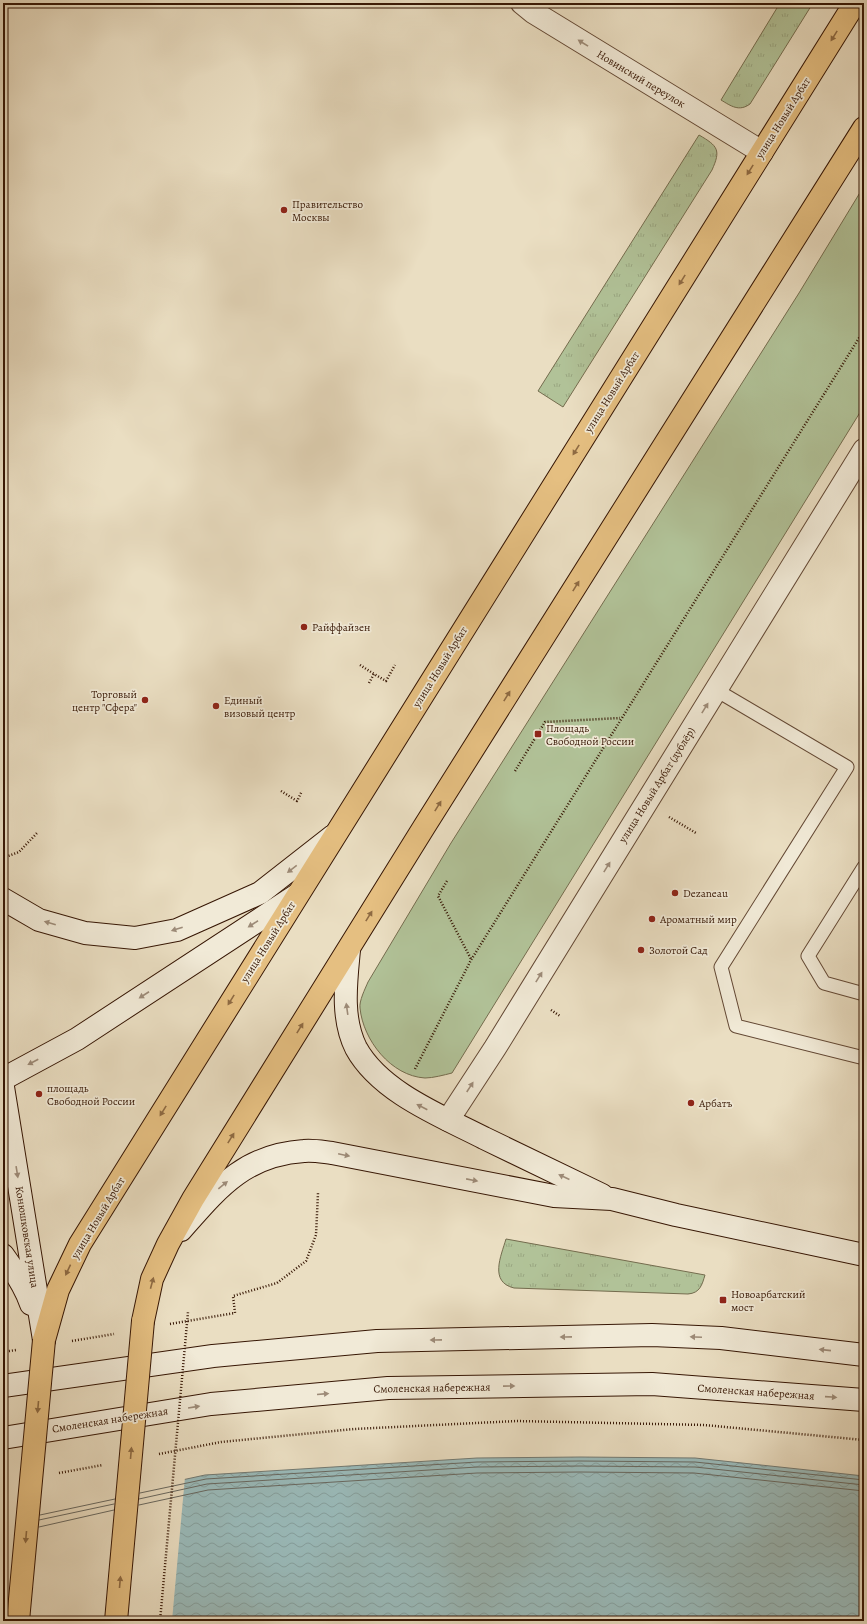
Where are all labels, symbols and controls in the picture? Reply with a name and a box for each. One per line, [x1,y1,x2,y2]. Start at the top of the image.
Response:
one-way arrow [830,31,838,41]
one-way arrow [577,40,589,47]
street label: Новинский переулок [594,47,688,112]
street label: улица Новый Арбат [752,75,814,162]
one-way arrow [747,164,754,176]
place label: Правительство Москвы [292,197,363,225]
marker: Правительство Москвы [279,205,289,215]
one-way arrow [678,274,685,286]
street label: улица Новый Арбат [581,349,643,436]
one-way arrow [572,444,579,456]
one-way arrow [573,580,580,592]
place label: Райффайзен [312,620,370,635]
marker: Райффайзен [299,622,309,632]
street label: улица Новый Арбат [409,624,471,711]
place label: Торговый центр "Сфера" [72,687,137,715]
one-way arrow [503,691,511,701]
place label: Единый визовый центр [224,693,296,721]
marker: Торговый центр "Сфера" [140,695,150,705]
marker: Единый визовый центр [211,701,221,711]
one-way arrow [701,702,708,714]
place label: Площадь Свободной России [546,721,634,749]
street label: улица Новый Арбат (дублёр) [615,724,699,846]
marker: Площадь Свободной России [533,729,543,739]
one-way arrow [434,801,442,811]
one-way arrow [603,862,611,872]
one-way arrow [286,865,297,873]
place label: Dezaneau [683,886,728,901]
marker: Dezaneau [670,888,680,898]
street label: улица Новый Арбат [237,899,299,986]
one-way arrow [366,910,373,922]
place label: Ароматный мир [659,912,737,927]
marker: Ароматный мир [647,914,657,924]
one-way arrow [44,920,56,926]
one-way arrow [248,920,258,928]
one-way arrow [171,926,183,932]
place label: Золотой Сад [649,943,708,958]
marker: Золотой Сад [636,945,646,955]
one-way arrow [535,971,542,983]
one-way arrow [139,991,149,999]
one-way arrow [228,994,235,1006]
one-way arrow [344,1003,350,1015]
one-way arrow [296,1023,304,1033]
one-way arrow [27,1059,39,1066]
place label: площадь Свободной России [47,1081,135,1109]
one-way arrow [466,1081,473,1093]
marker: площадь Свободной России [34,1089,44,1099]
place label: Арбатъ [698,1096,733,1111]
marker: Арбатъ [686,1098,696,1108]
one-way arrow [417,1103,428,1110]
one-way arrow [159,1106,167,1116]
one-way arrow [227,1133,235,1143]
one-way arrow [338,1153,350,1159]
one-way arrow [14,1166,20,1178]
street label: улица Новый Арбат [67,1174,128,1262]
one-way arrow [558,1174,570,1180]
one-way arrow [465,1178,478,1184]
one-way arrow [218,1180,228,1189]
street label: Конюшковская улица [12,1185,43,1290]
one-way arrow [65,1265,71,1276]
one-way arrow [149,1276,155,1288]
place label: Новоарбатский мост [731,1287,805,1315]
marker: Новоарбатский мост [718,1295,728,1305]
one-way arrow [559,1334,572,1340]
one-way arrow [690,1334,702,1341]
one-way arrow [429,1337,442,1343]
one-way arrow [819,1346,831,1353]
street label: Смоленская набережная [373,1379,491,1397]
street label: Смоленская набережная [697,1380,815,1404]
one-way arrow [503,1383,516,1389]
one-way arrow [317,1390,329,1397]
one-way arrow [825,1394,837,1401]
one-way arrow [34,1401,41,1413]
street label: Смоленская набережная [51,1403,169,1437]
one-way arrow [187,1404,200,1410]
one-way arrow [128,1447,135,1459]
one-way arrow [23,1531,29,1543]
one-way arrow [116,1576,123,1588]

